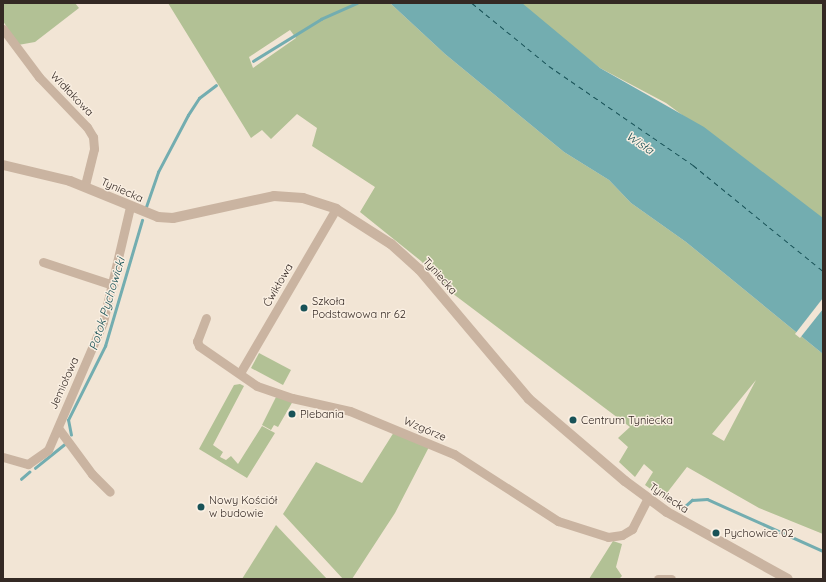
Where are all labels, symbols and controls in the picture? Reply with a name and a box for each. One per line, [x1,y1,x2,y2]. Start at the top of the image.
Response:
street label: Widłakowa [48,69,96,119]
water label: Wisła [624,129,656,157]
street label: Tyniecka [99,175,145,205]
street label: Tyniecka [420,255,460,297]
water label: Potok Pychowicki [86,256,128,352]
street label: Ćwikłowa [260,261,296,309]
place label: Szkoła Podstawowa nr 62 [312,295,406,321]
marker: Szkoła Podstawowa nr 62 [299,303,309,313]
street label: Jemiołowa [47,355,81,411]
place label: Plebania [300,407,344,421]
marker: Plebania [287,409,297,419]
place label: Centrum Tyniecka [581,413,673,427]
street label: Wzgórze [402,414,448,444]
marker: Centrum Tyniecka [568,415,578,425]
street label: Tyniecka [647,480,691,516]
place label: Nowy Kościół w budowie [209,494,277,520]
marker: Nowy Kościół w budowie [196,502,206,512]
place label: Pychowice 02 [724,526,794,540]
marker: Pychowice 02 [711,528,721,538]

